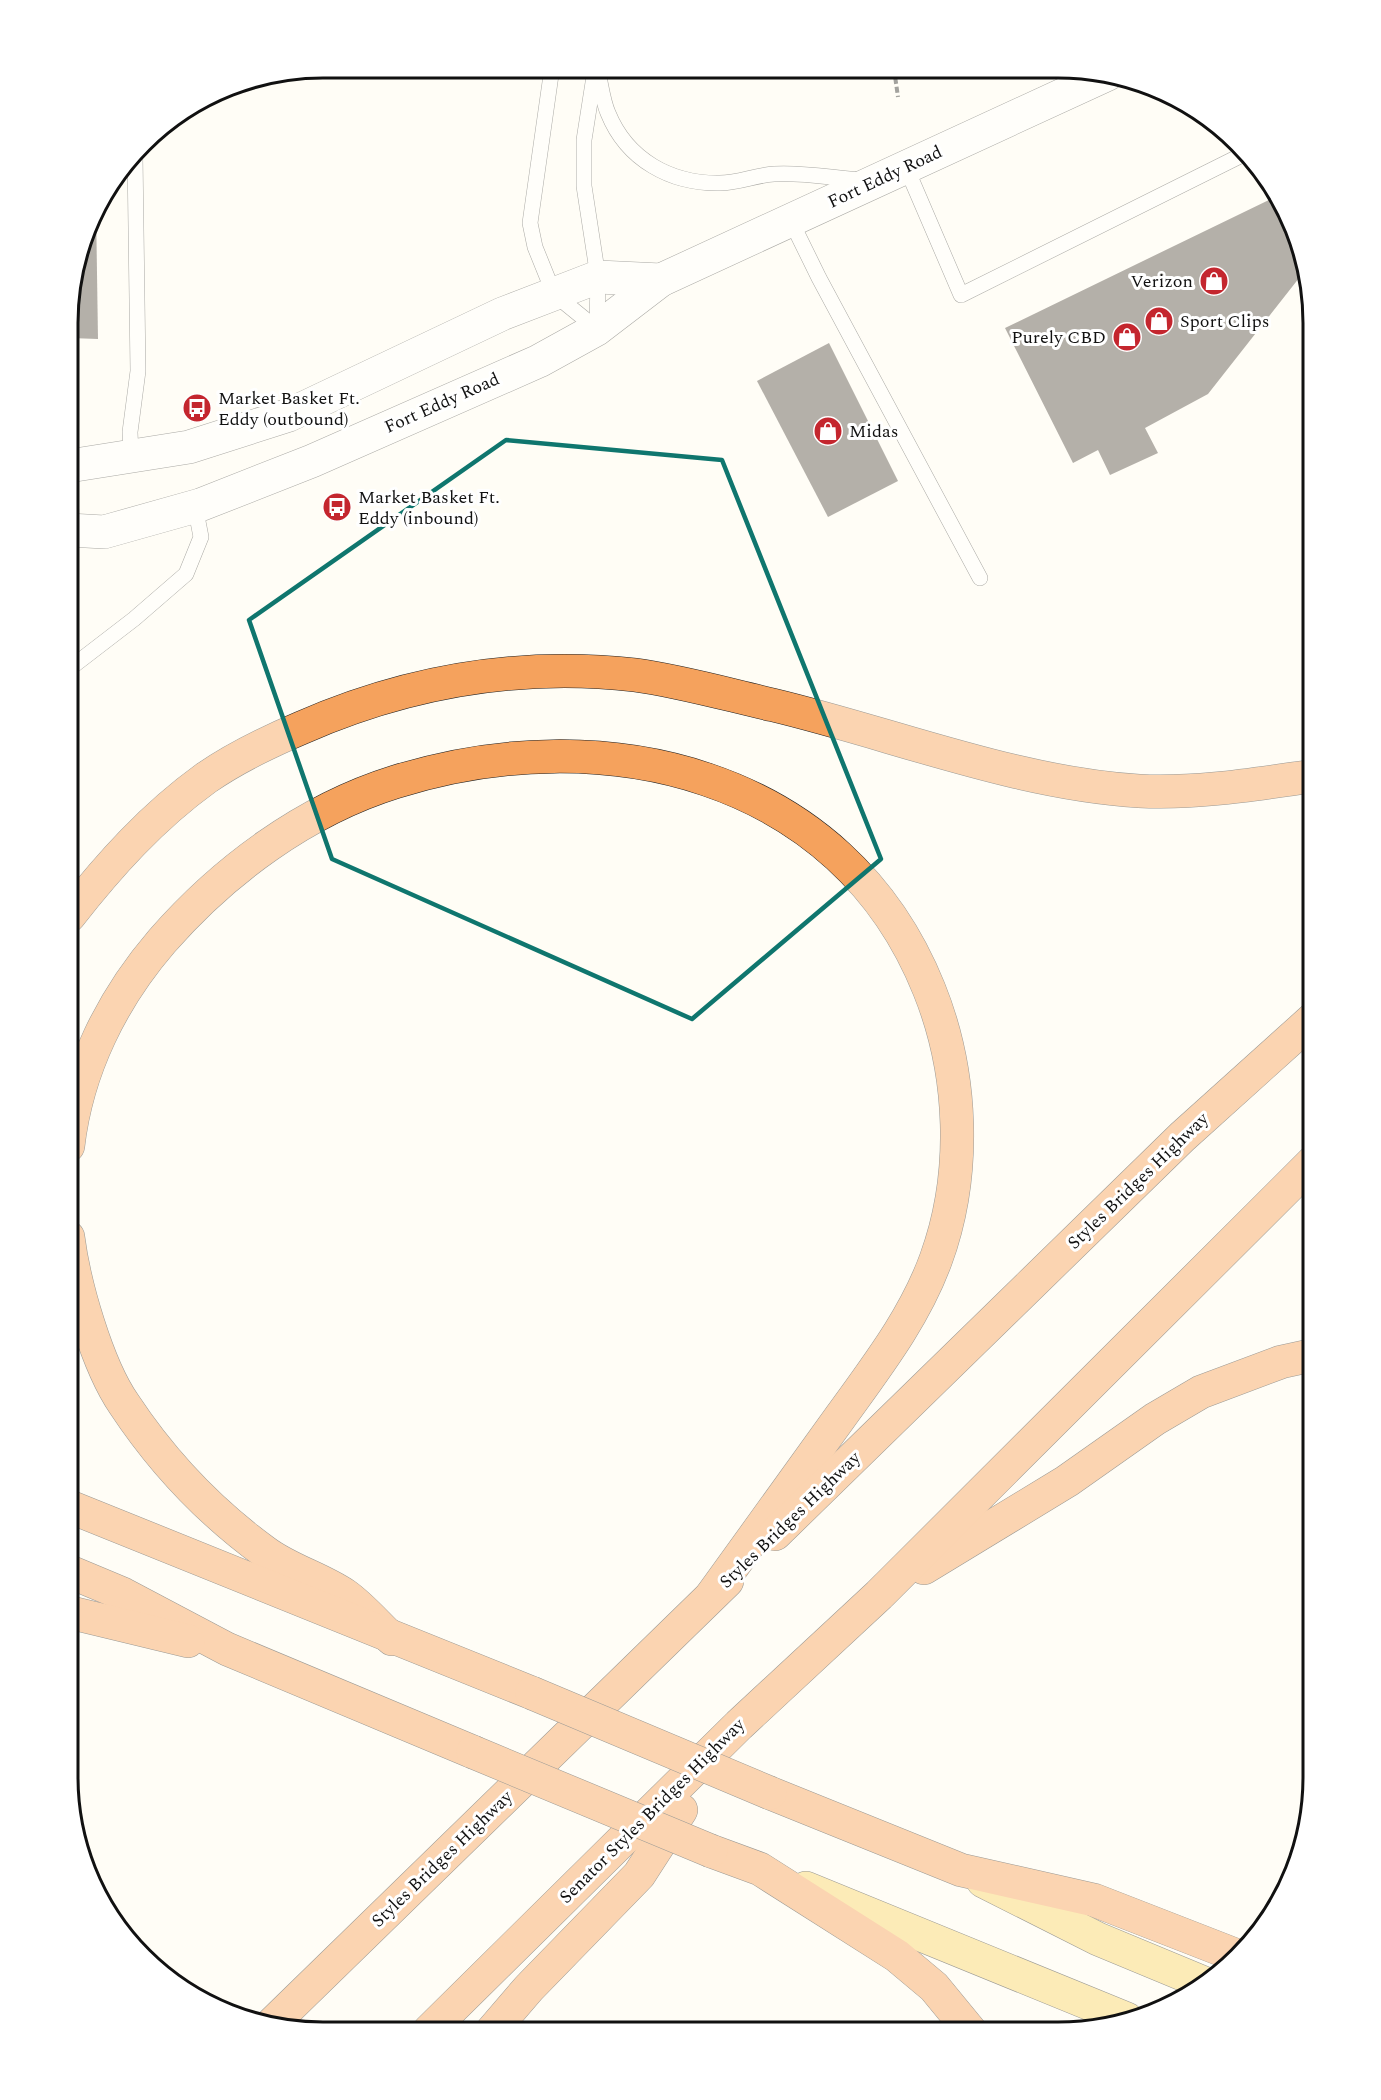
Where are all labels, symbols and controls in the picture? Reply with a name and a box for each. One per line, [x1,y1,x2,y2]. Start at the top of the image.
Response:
street label: Fort Eddy Road [823,139,947,215]
shop icon: Verizon [1198,265,1230,297]
place label: Verizon [1130,268,1193,295]
shop icon: Sport Clips [1143,305,1175,337]
place label: Sport Clips [1180,308,1270,335]
shop icon: Purely CBD [1111,321,1143,353]
place label: Purely CBD [1011,324,1106,351]
street label: Fort Eddy Road [380,365,504,441]
place label: Market Basket Ft. Eddy (outbound) [218,385,360,433]
bus stop icon: Market Basket Ft. Eddy (outbound) [181,392,213,424]
shop icon: Midas [812,415,844,447]
place label: Midas [849,418,899,445]
place label: Market Basket Ft. Eddy (inbound) [358,484,500,532]
bus stop icon: Market Basket Ft. Eddy (inbound) [321,491,353,523]
street label: Styles Bridges Highway [1061,1105,1216,1256]
street label: Styles Bridges Highway [713,1444,868,1595]
street label: Senator Styles Bridges Highway [553,1711,752,1910]
street label: Styles Bridges Highway [365,1783,520,1934]

